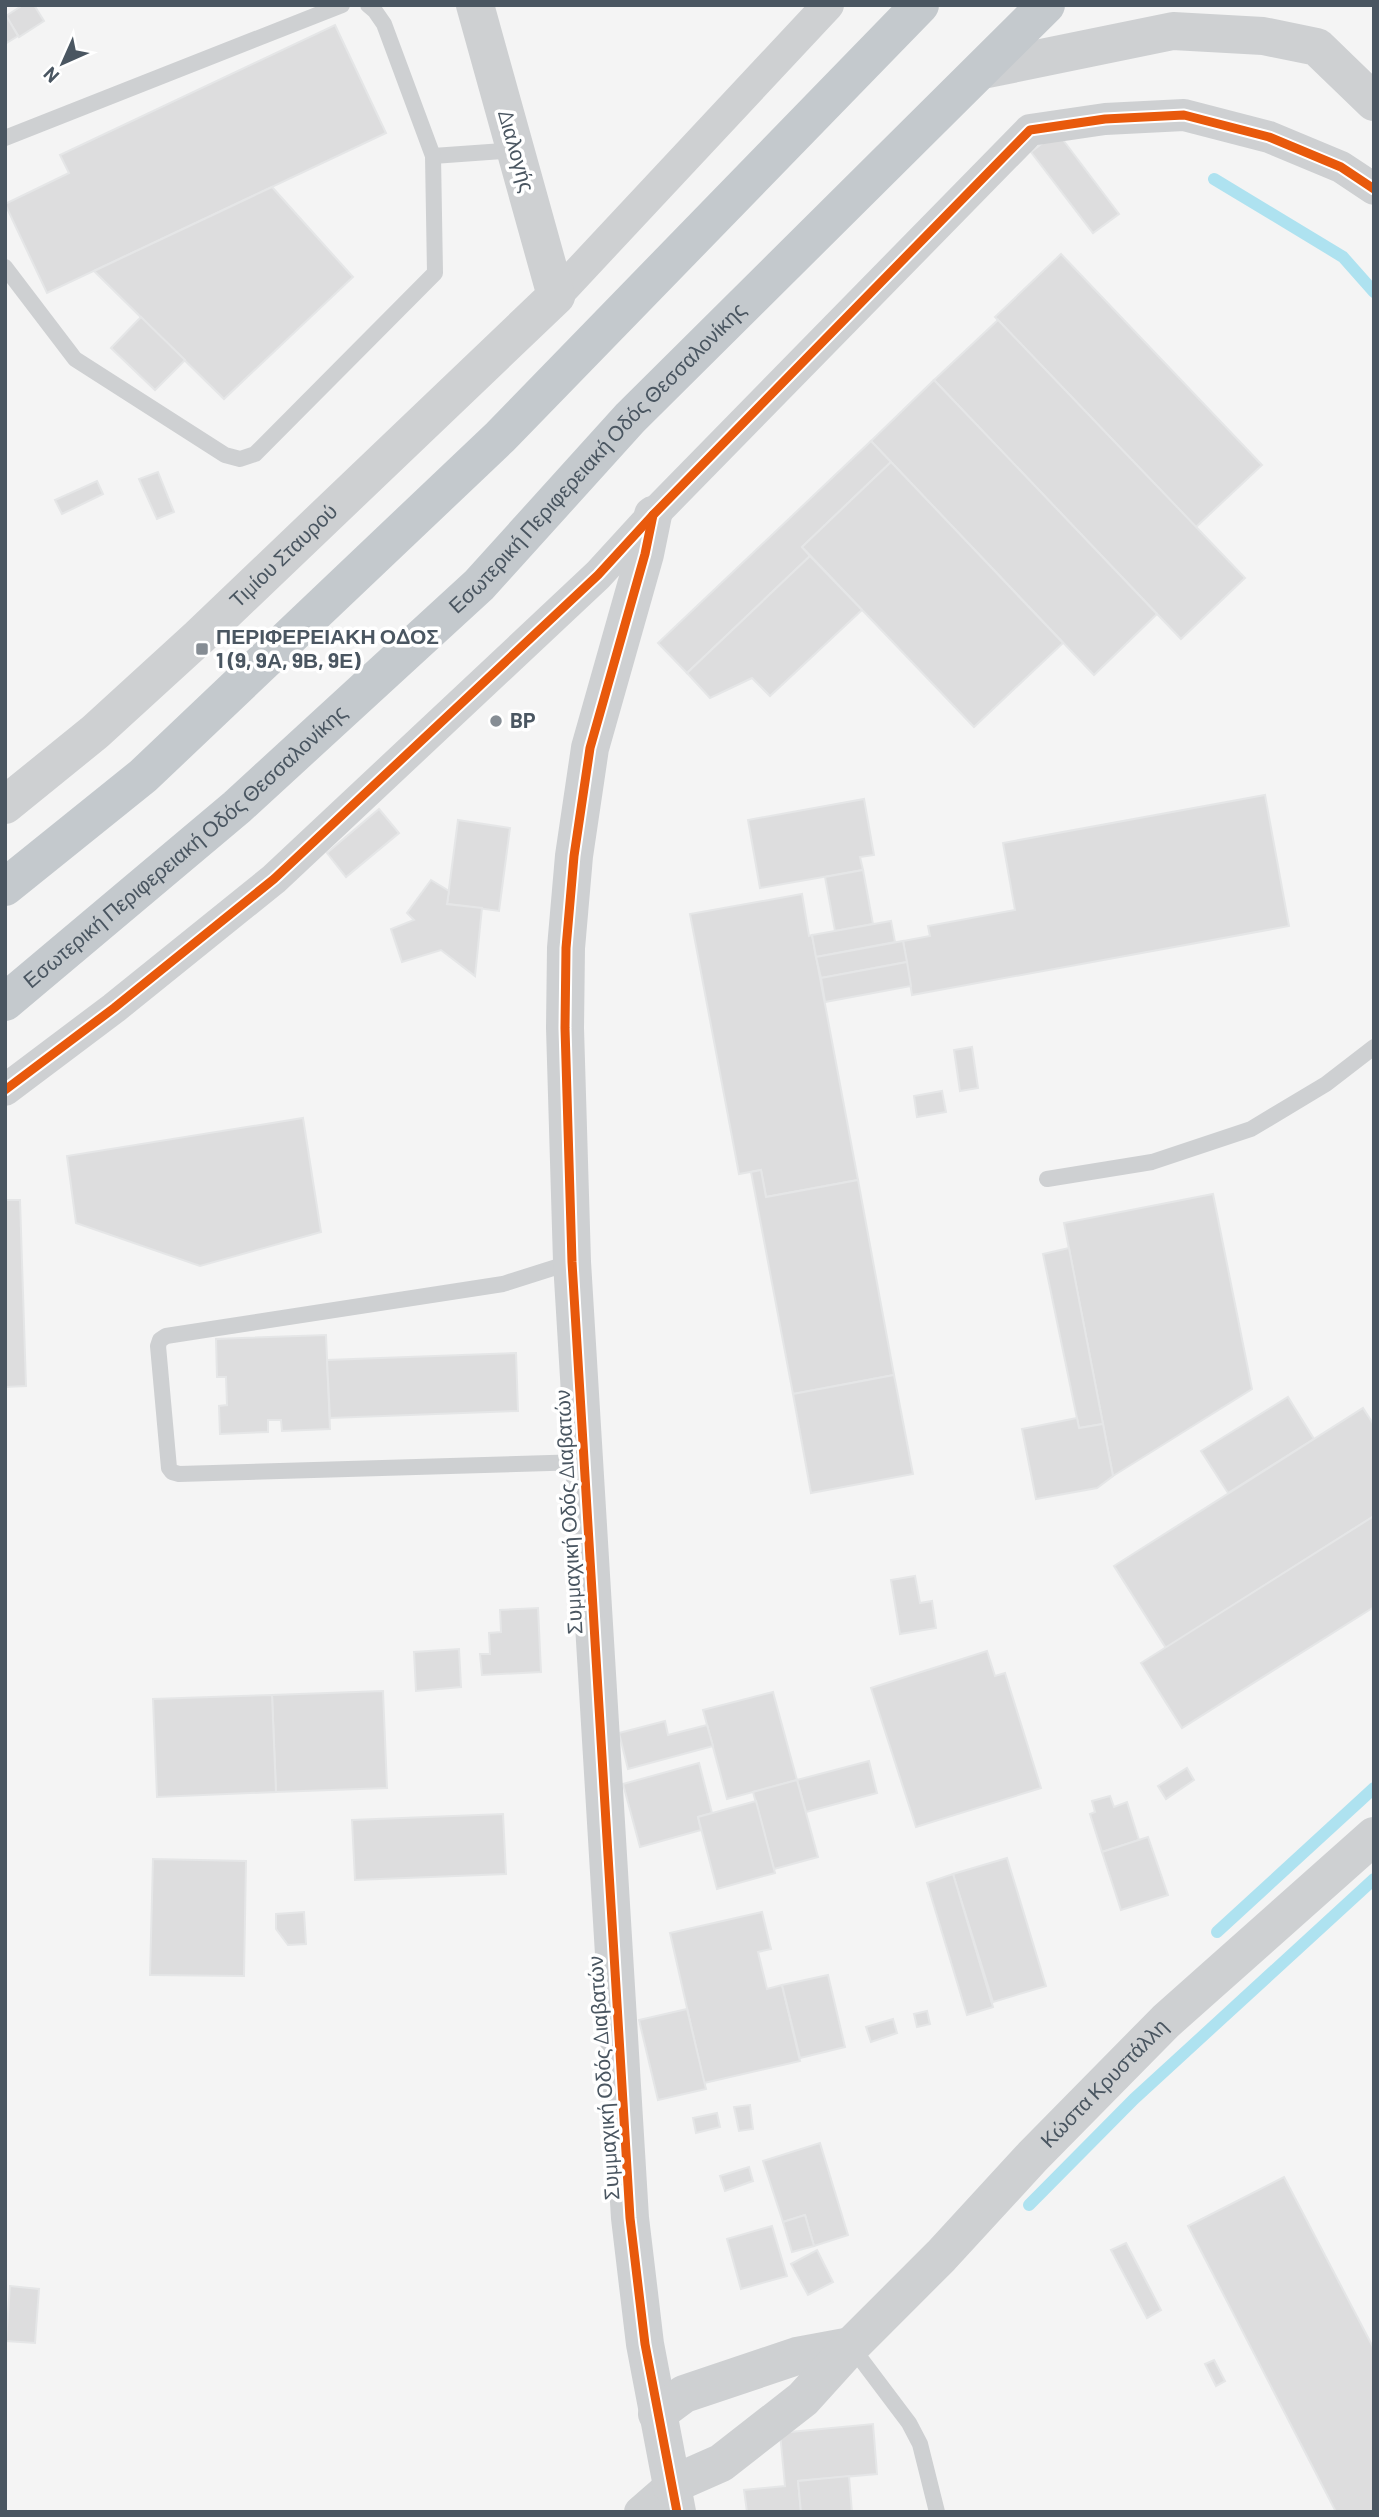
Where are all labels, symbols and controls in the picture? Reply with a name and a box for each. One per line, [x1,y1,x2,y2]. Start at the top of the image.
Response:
north arrow [28,28,98,98]
text: N [38,63,63,88]
street label: Διαλογής [494,107,541,195]
street label: Εσωτερική Περιφερειακή Οδός Θεσσαλονίκης [443,297,750,618]
street label: Τιμίου Σταυρού [224,498,342,612]
place label: ΠΕΡΙΦΕΡΕΙΑΚΗ ΟΔΟΣ 1 (9, 9Α, 9Β, 9Ε) [216,623,439,672]
marker: ΠΕΡΙΦΕΡΕΙΑΚΗ ΟΔΟΣ 1 (9, 9Α, 9Β, 9Ε) [194,641,210,657]
street label: Εσωτερική Περιφερειακή Οδός Θεσσαλονίκης [18,699,351,992]
place label: BP [510,707,536,732]
marker: BP [488,713,504,729]
street label: Συμμαχική Οδός Διαβατών [549,1389,586,1635]
street label: Συμμαχική Οδός Διαβατών [581,1955,624,2201]
street label: Κώστα Κρυστάλλη [1034,2013,1172,2152]

